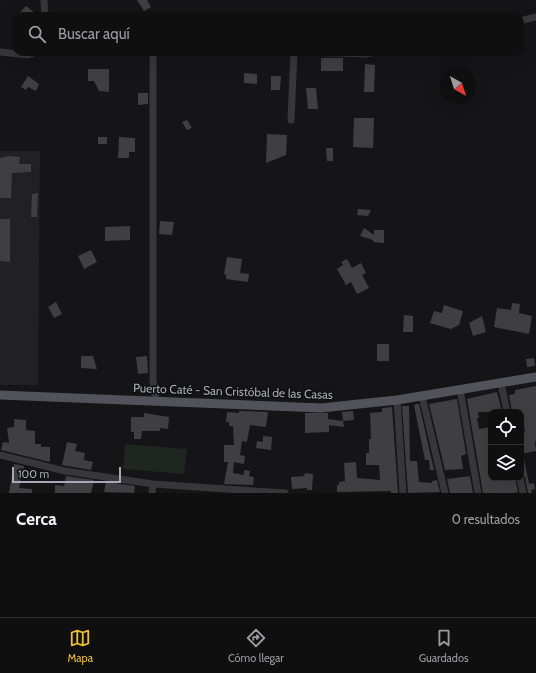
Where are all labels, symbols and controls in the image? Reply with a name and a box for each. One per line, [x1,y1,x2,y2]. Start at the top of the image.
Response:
search box [12,12,524,56]
icon: search [26,23,48,45]
text: Buscar aquí [58,25,130,43]
north arrow [440,68,476,104]
street label: Puerto Caté - San Cristóbal de las Casas [133,380,333,402]
map controls [488,409,524,481]
button: locate [488,409,524,445]
button: layers [488,445,524,481]
scale bar [12,465,121,484]
text: 100 m [18,467,49,481]
text: Cerca [16,509,57,529]
text: 0 resultados [452,511,520,527]
tab: Mapa [67,627,93,665]
tab: Cómo llegar [228,627,284,665]
tab: Guardados [419,627,469,665]

